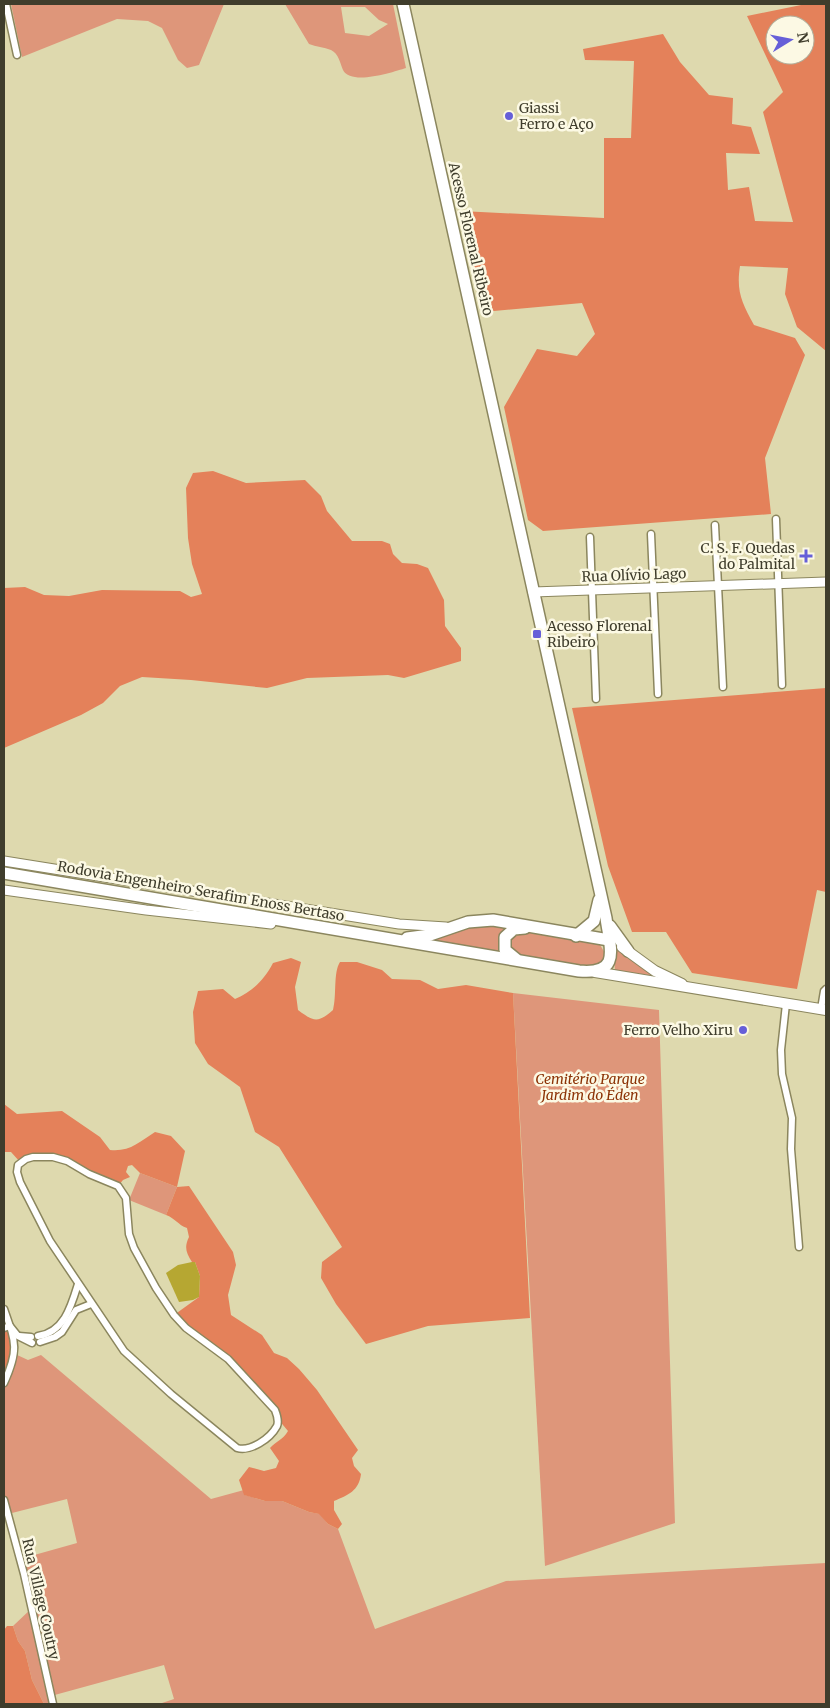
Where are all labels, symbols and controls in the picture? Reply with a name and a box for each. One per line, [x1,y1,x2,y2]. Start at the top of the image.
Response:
north arrow [765,15,815,65]
text: N [793,31,813,45]
place label: Giassi Ferro e Aço [519,99,594,133]
marker: Giassi Ferro e Aço [503,110,515,122]
street label: Acesso Florenal Ribeiro [444,160,497,317]
place label: C. S. F. Quedas do Palmital [701,539,796,573]
marker: C. S. F. Quedas do Palmital [799,549,813,563]
street label: Rua Olívio Lago [581,564,687,586]
place label: Acesso Florenal Ribeiro [546,617,652,651]
marker: Acesso Florenal Ribeiro [531,628,543,640]
street label: Rodovia Engenheiro Serafim Enoss Bertaso [56,857,346,925]
place label: Ferro Velho Xiru [623,1021,733,1039]
marker: Ferro Velho Xiru [737,1024,749,1036]
park label: Cemitério Parque Jardim do Éden [535,1070,645,1104]
street label: Rua Village Coutry [18,1537,64,1662]

